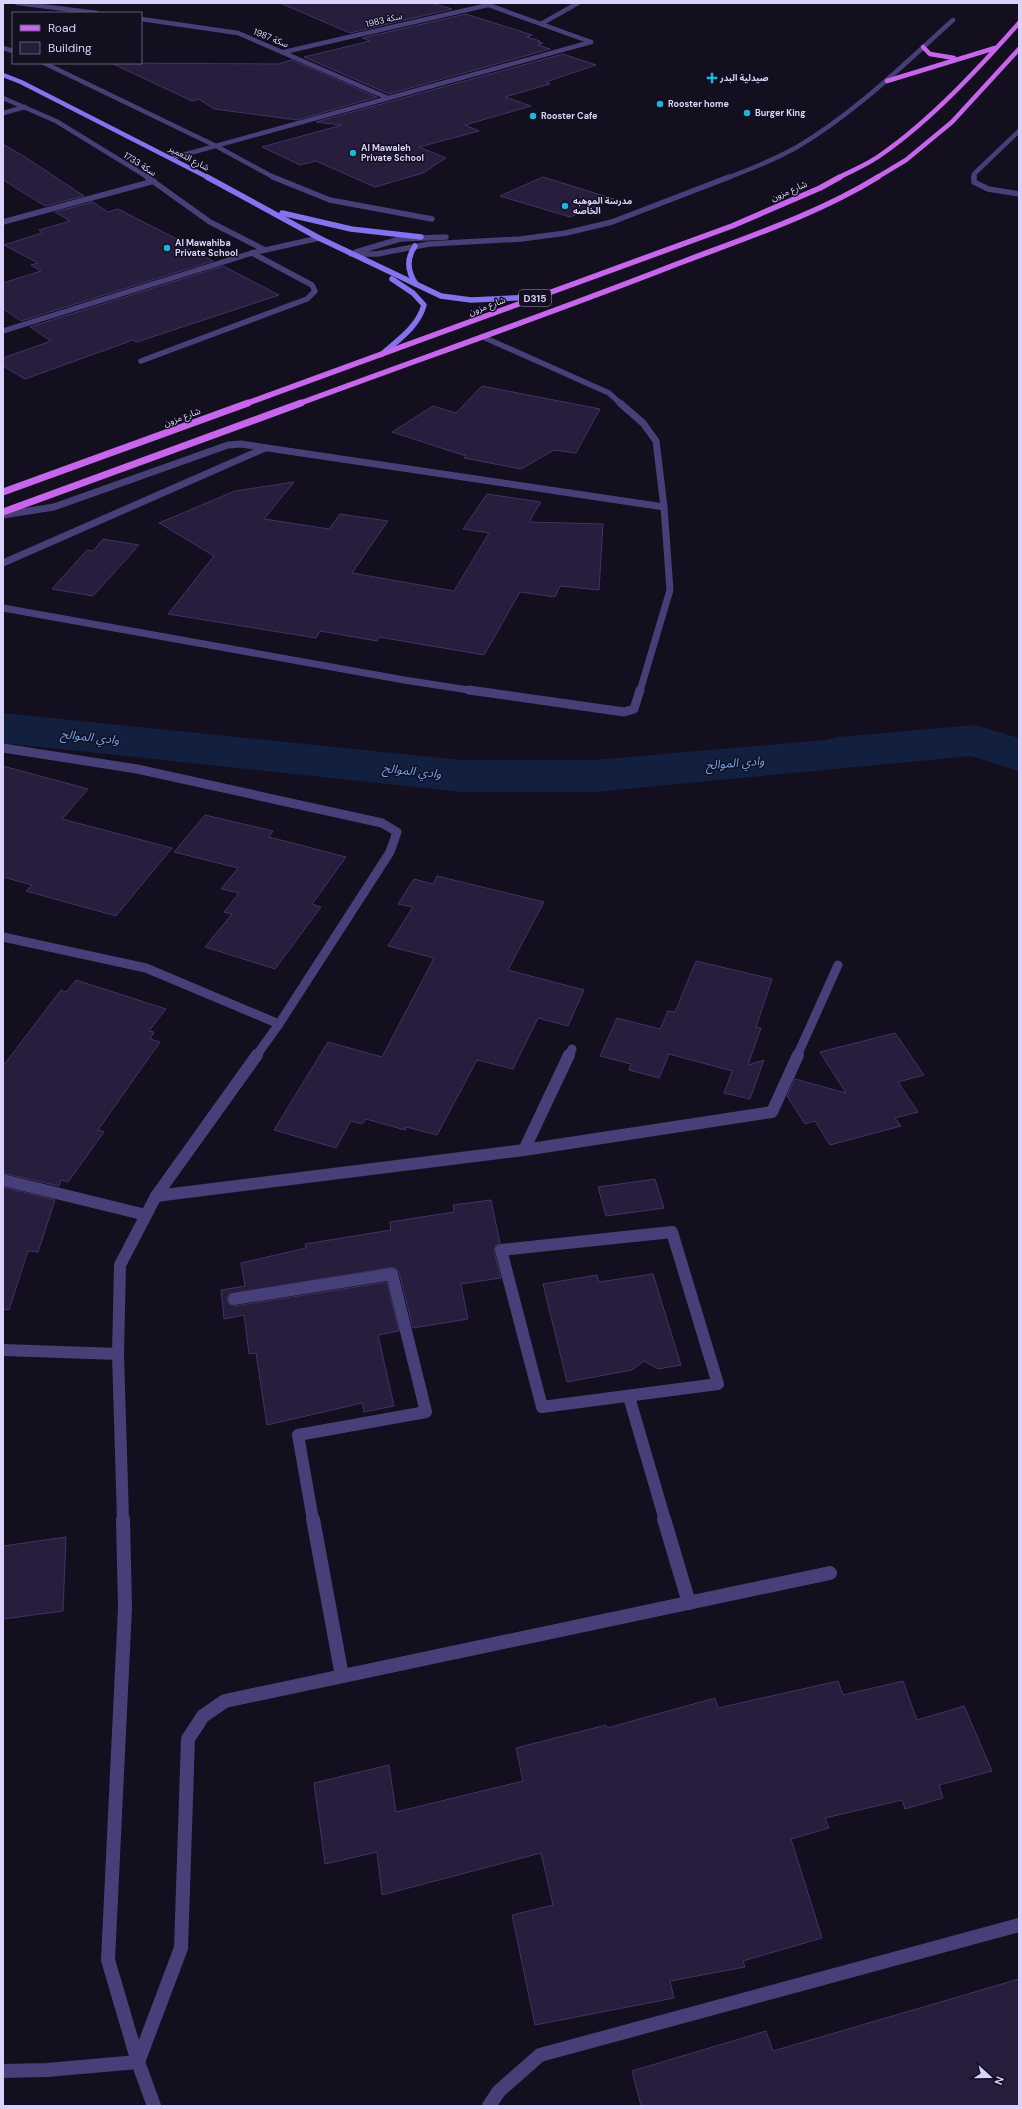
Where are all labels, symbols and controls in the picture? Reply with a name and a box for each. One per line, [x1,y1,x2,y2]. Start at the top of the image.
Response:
street label: سكة 1983 [364,10,404,30]
legend [12,12,142,64]
text: Road [48,20,76,36]
street label: سكة 1987 [252,26,290,50]
text: Building [48,40,92,56]
place label: صيدلية البدر [719,72,769,84]
marker: صيدلية البدر [707,73,717,83]
place label: Rooster home [668,98,730,110]
marker: Rooster home [655,99,665,109]
place label: Burger King [755,107,806,119]
marker: Burger King [742,108,752,118]
place label: Rooster Cafe [541,110,598,122]
marker: Rooster Cafe [528,111,538,121]
street label: شارع التعمير [165,142,212,175]
place label: Al Mawaleh Private School [361,142,424,164]
marker: Al Mawaleh Private School [348,148,358,158]
street label: سكة 1733 [121,149,159,179]
street label: شارع مزون [769,178,809,205]
place label: مدرسة الموهبه الخاصه [573,195,632,217]
marker: مدرسة الموهبه الخاصه [560,201,570,211]
place label: Al Mawahiba Private School [175,237,238,259]
marker: Al Mawahiba Private School [162,243,172,253]
road number: D315 [519,290,551,306]
street label: شارع مزون [467,294,507,319]
street label: شارع مزون [162,405,202,430]
water label: وادي الموالح [59,726,121,750]
water label: وادي الموالح [704,752,766,775]
water label: وادي الموالح [381,760,443,784]
north arrow [970,2057,1010,2097]
text: N [991,2074,1007,2087]

